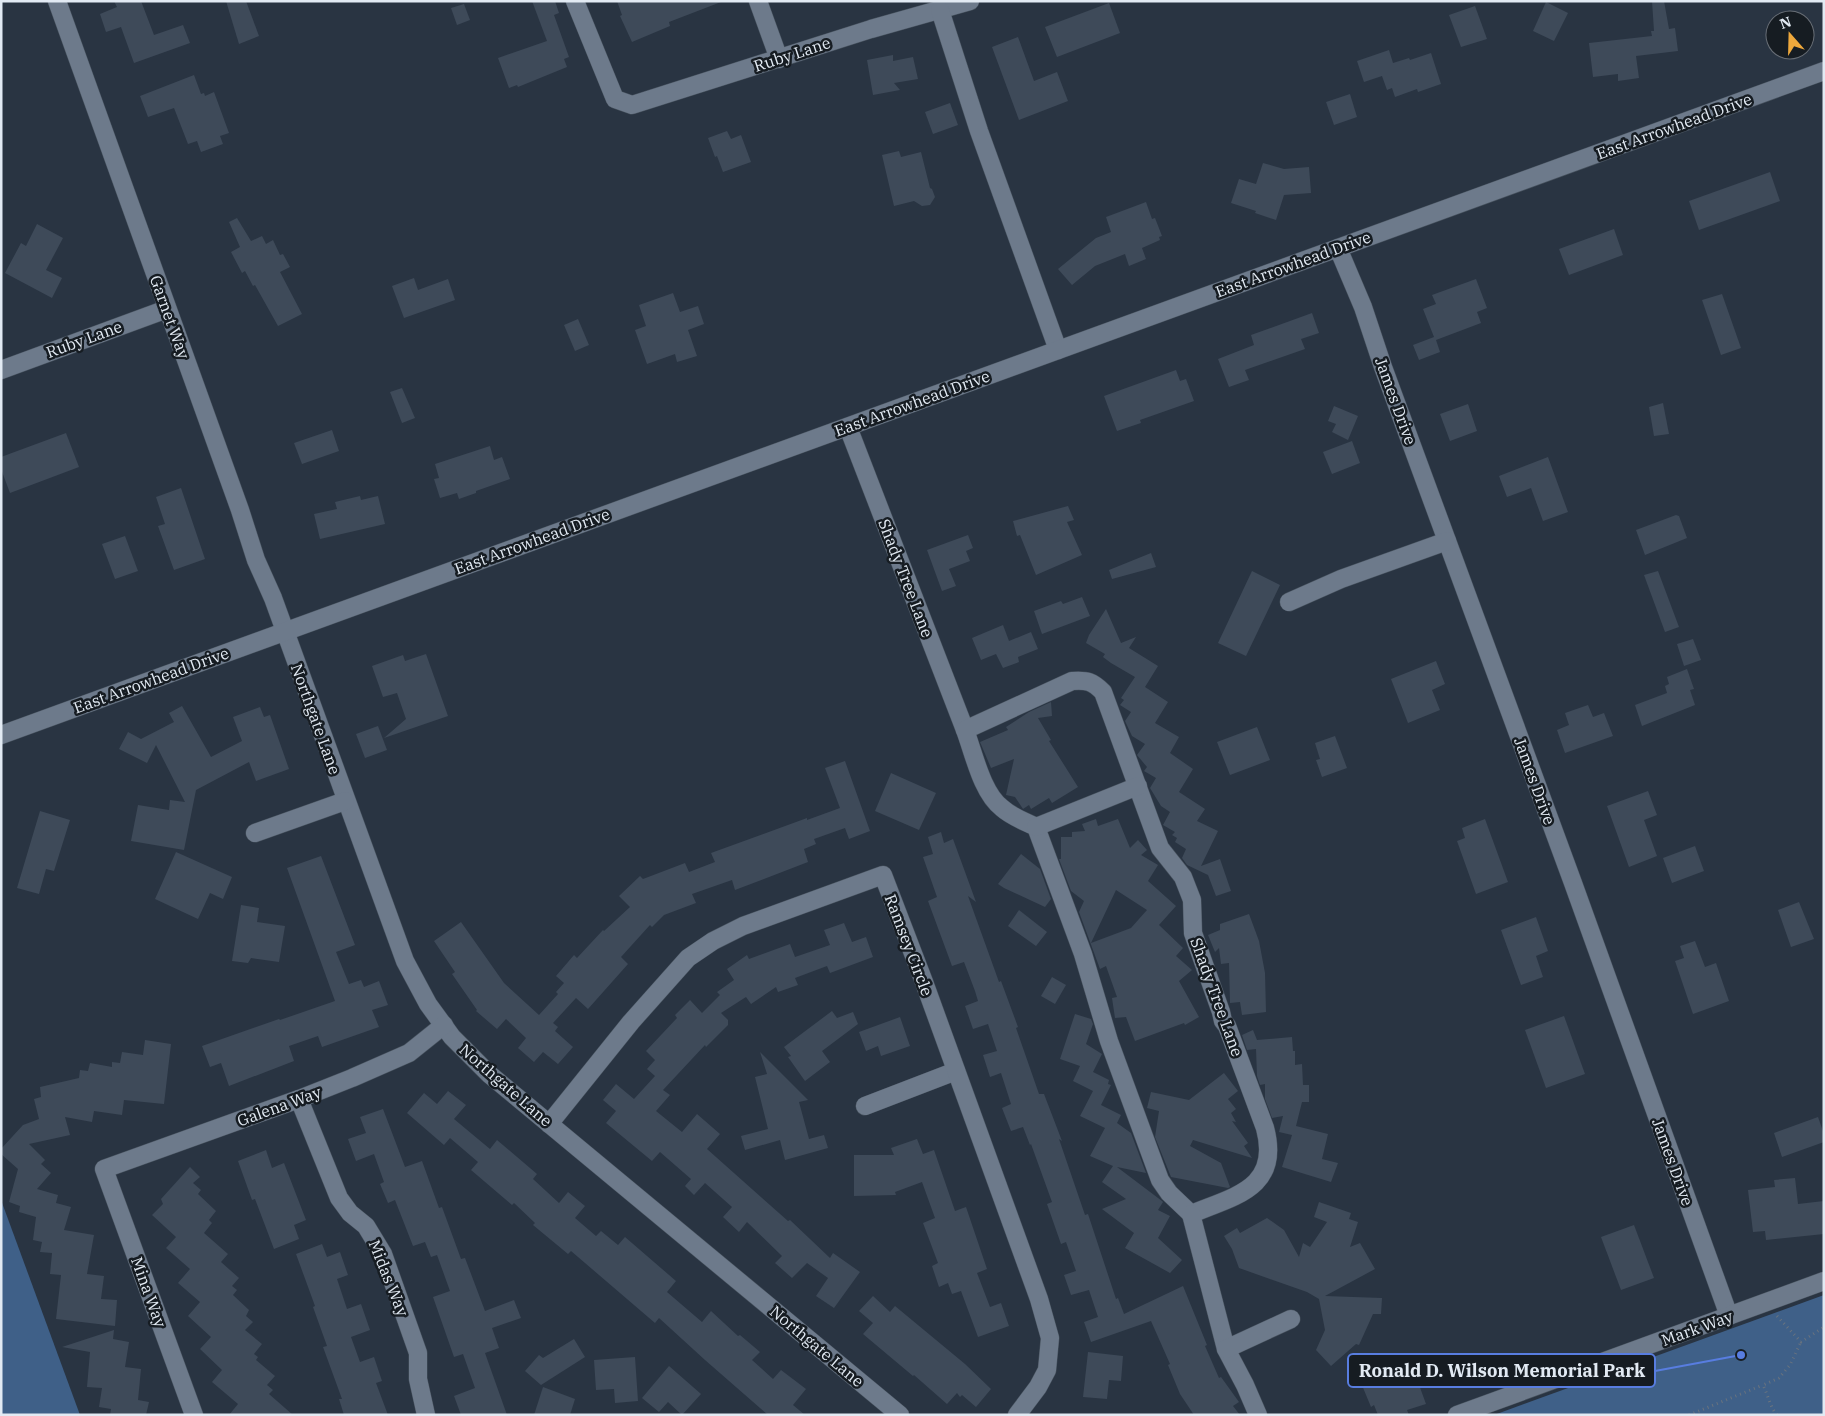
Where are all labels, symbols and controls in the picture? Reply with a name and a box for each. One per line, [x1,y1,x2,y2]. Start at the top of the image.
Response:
north arrow [1765,10,1815,60]
text: N [1777,12,1794,33]
street label: Ruby Lane [751,32,833,76]
street label: East Arrowhead Drive [1594,89,1754,163]
street label: East Arrowhead Drive [1213,227,1373,301]
street label: Garnet Way [146,273,194,362]
street label: Ruby Lane [43,316,125,362]
street label: James Drive [1371,354,1421,448]
street label: East Arrowhead Drive [832,366,992,440]
street label: East Arrowhead Drive [452,504,612,578]
street label: Shady Tree Lane [874,516,938,640]
street label: East Arrowhead Drive [71,643,231,717]
street label: Northgate Lane [287,661,345,777]
street label: James Drive [1510,734,1560,828]
street label: Ramsey Circle [880,891,938,999]
street label: Shady Tree Lane [1186,935,1248,1059]
street label: Northgate Lane [455,1039,557,1131]
street label: Galena Way [234,1081,324,1130]
street label: James Drive [1648,1115,1698,1209]
street label: Midas Way [365,1237,414,1320]
street label: Mina Way [127,1254,171,1330]
street label: Northgate Lane [766,1301,868,1391]
street label: Mark Way [1659,1306,1736,1350]
callout: Ronald D. Wilson Memorial Park [1348,1354,1655,1387]
text: Ronald D. Wilson Memorial Park [1359,1359,1646,1382]

